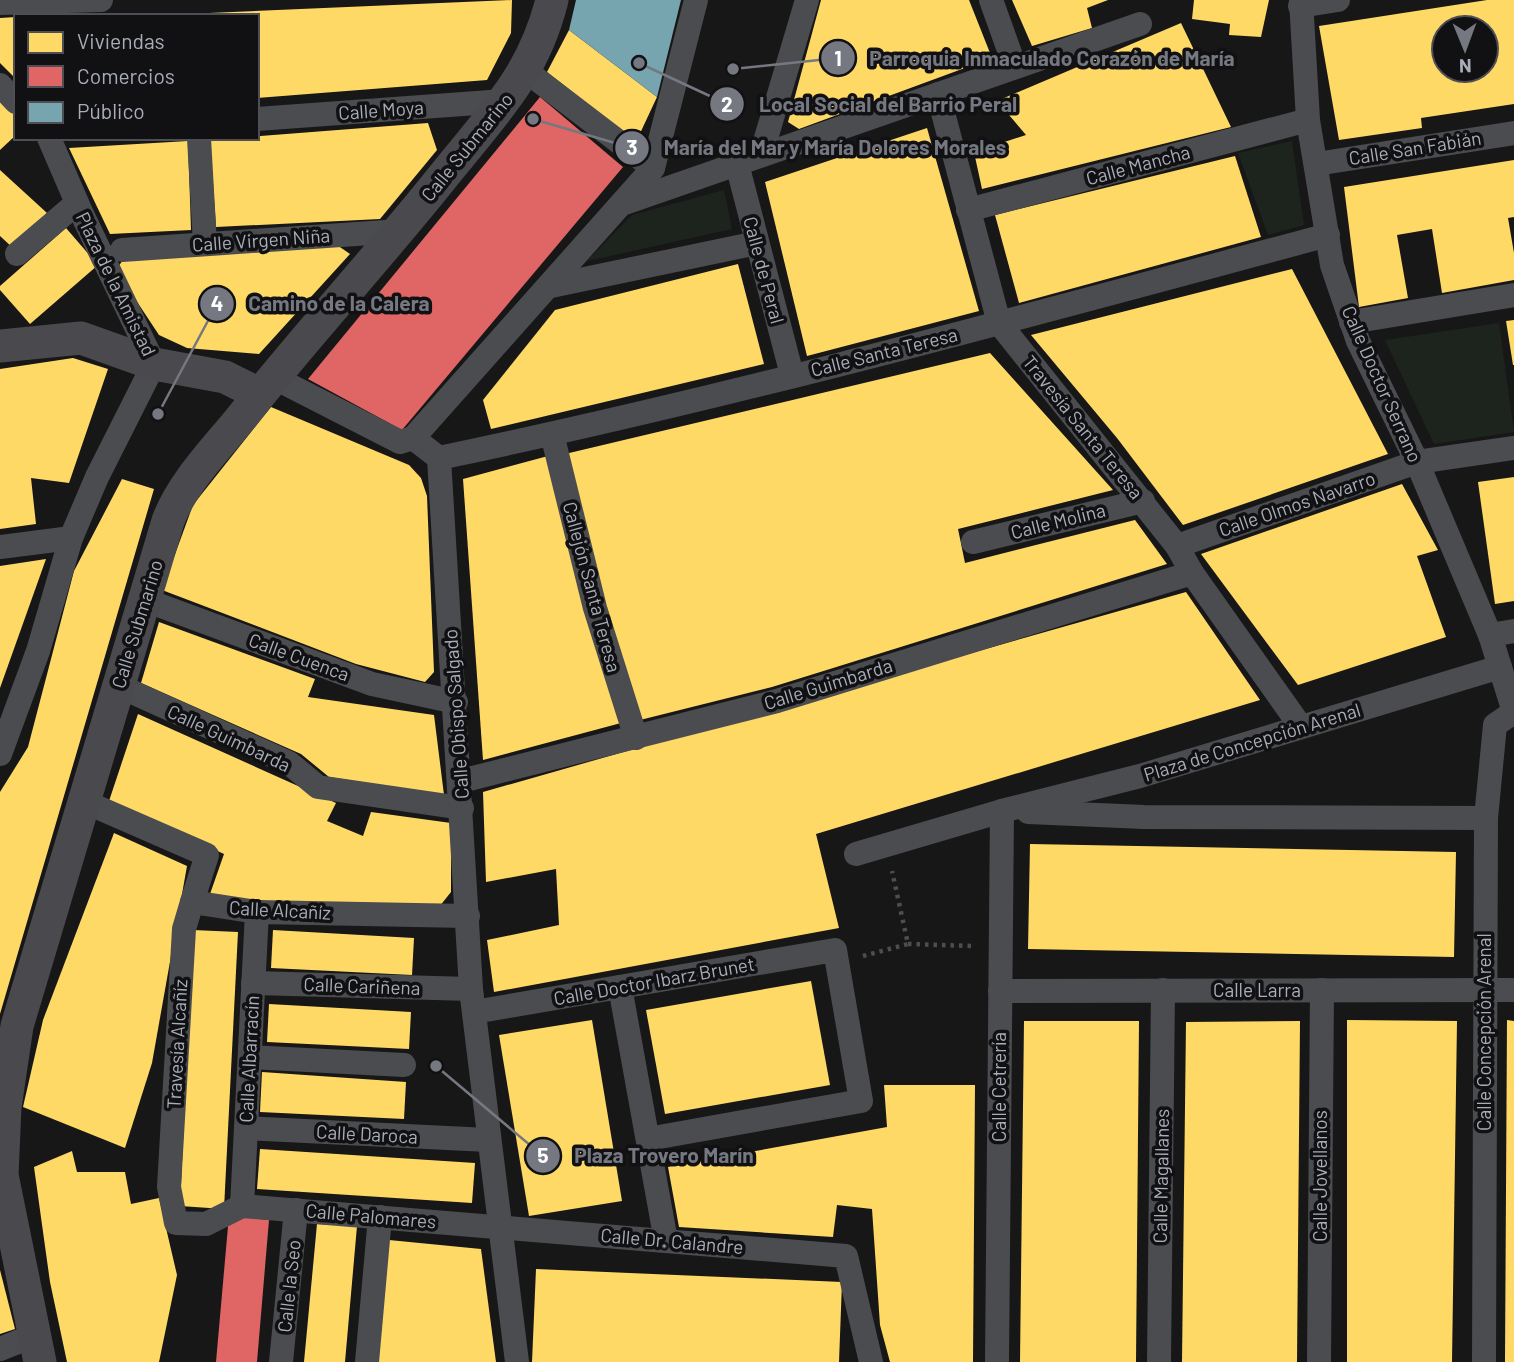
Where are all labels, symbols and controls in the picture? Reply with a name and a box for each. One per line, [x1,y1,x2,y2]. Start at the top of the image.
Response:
legend [14,14,259,140]
north arrow [1430,14,1500,84]
text: Viviendas [77,28,165,53]
callout: Parroquia Inmaculado Corazón de María [820,37,1249,79]
text: 1 [834,45,842,70]
text: Parroquia Inmaculado Corazón de María [869,45,1235,70]
text: N [1459,55,1472,78]
text: Comercios [77,63,175,88]
callout: Local Social del Barrio Peral [709,83,1031,125]
street label: Calle Submarino [416,88,517,206]
text: 2 [721,91,733,116]
text: Local Social del Barrio Peral [759,91,1017,116]
street label: Calle Moya [337,95,424,124]
text: Público [77,98,145,123]
street label: Calle San Fabián [1347,126,1483,169]
callout: María del Mar y María Dolores Morales [614,127,1020,169]
text: 3 [626,134,638,159]
text: María del Mar y María Dolores Morales [664,134,1006,159]
street label: Calle Mancha [1083,140,1193,189]
street label: Plaza de la Amistad [72,208,161,360]
street label: Calle de Peral [739,214,790,326]
street label: Calle Virgen Niña [191,223,331,256]
callout: Camino de la Calera [199,283,443,325]
text: 4 [211,290,223,315]
text: Camino de la Calera [248,290,430,315]
street label: Calle Doctor Serrano [1338,302,1427,466]
street label: Calle Santa Teresa [808,322,960,381]
street label: Travesía Santa Teresa [1018,350,1148,503]
street label: Calle Olmos Navarro [1216,466,1378,541]
street label: Calle Molina [1008,498,1108,543]
street label: Callejón Santa Teresa [559,499,626,675]
street label: Calle Submarino [106,557,167,691]
street label: Calle Cuenca [246,628,353,685]
street label: Calle Obispo Salgado [438,628,473,800]
street label: Calle Guimbarda [761,653,895,714]
street label: Plaza de Concepción Arenal [1141,698,1363,786]
street label: Calle Guimbarda [164,699,294,776]
street label: Calle Alcañíz [228,895,332,924]
street label: Calle Concepción Arenal [1472,933,1495,1131]
street label: Calle Doctor Ibarz Brunet [552,951,756,1010]
street label: Calle Cariñena [303,972,421,999]
street label: Calle Larra [1213,978,1301,1001]
street label: Travesía Alcañíz [162,979,191,1109]
street label: Calle Albarracín [234,995,263,1123]
street label: Calle Cetrería [987,1032,1010,1142]
street label: Calle Magallanes [1148,1108,1173,1243]
street label: Calle Jovellanos [1308,1110,1331,1242]
street label: Calle Daroca [316,1119,419,1148]
callout: Plaza Trovero Marín [525,1135,768,1177]
text: 5 [537,1142,549,1167]
text: Plaza Trovero Marín [574,1142,754,1167]
street label: Calle Palomares [305,1198,437,1233]
street label: Calle Dr. Calandre [600,1223,745,1258]
street label: Calle la Seo [272,1238,305,1334]

